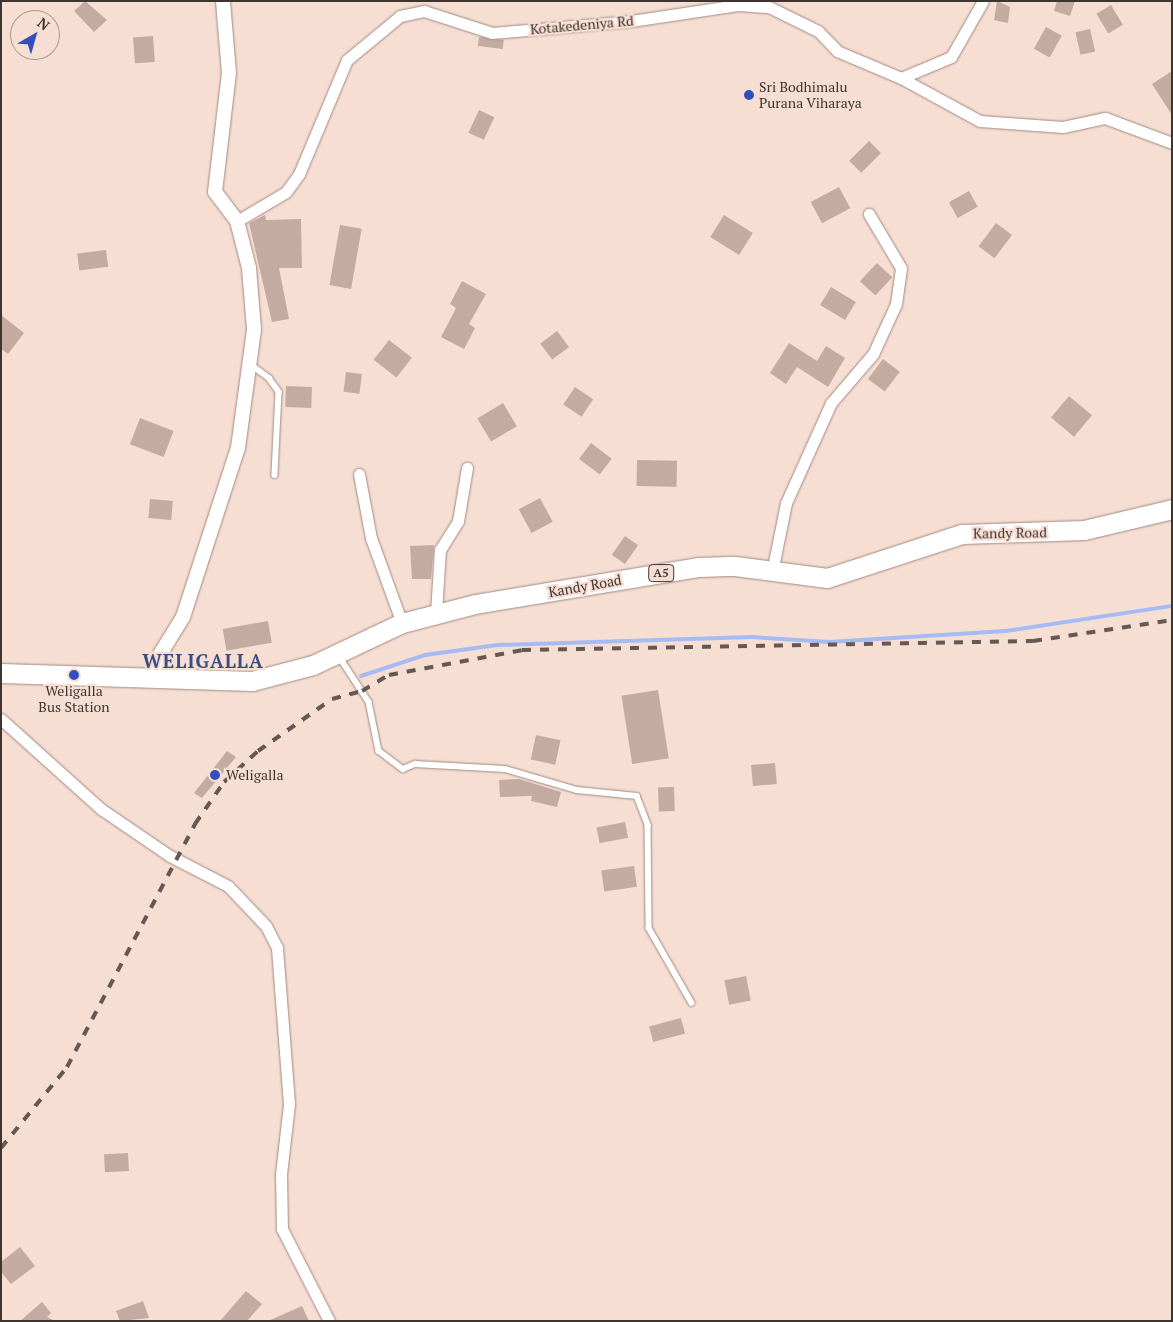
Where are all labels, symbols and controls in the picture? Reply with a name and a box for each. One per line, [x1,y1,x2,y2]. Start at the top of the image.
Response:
north arrow [10,10,60,60]
street label: Kotakedeniya Rd [530,12,634,38]
text: N [34,13,54,34]
place label: Sri Bodhimalu Purana Viharaya [759,79,862,111]
marker: Sri Bodhimalu Purana Viharaya [743,89,755,101]
street label: Kandy Road [973,524,1047,542]
road number: A5 [647,564,675,582]
street label: Kandy Road [547,571,623,601]
district label: WELIGALLA [141,650,265,672]
marker: Weligalla Bus Station [68,669,80,681]
place label: Weligalla Bus Station [38,683,110,716]
place label: Weligalla [226,767,284,783]
marker: Weligalla [208,768,222,782]

